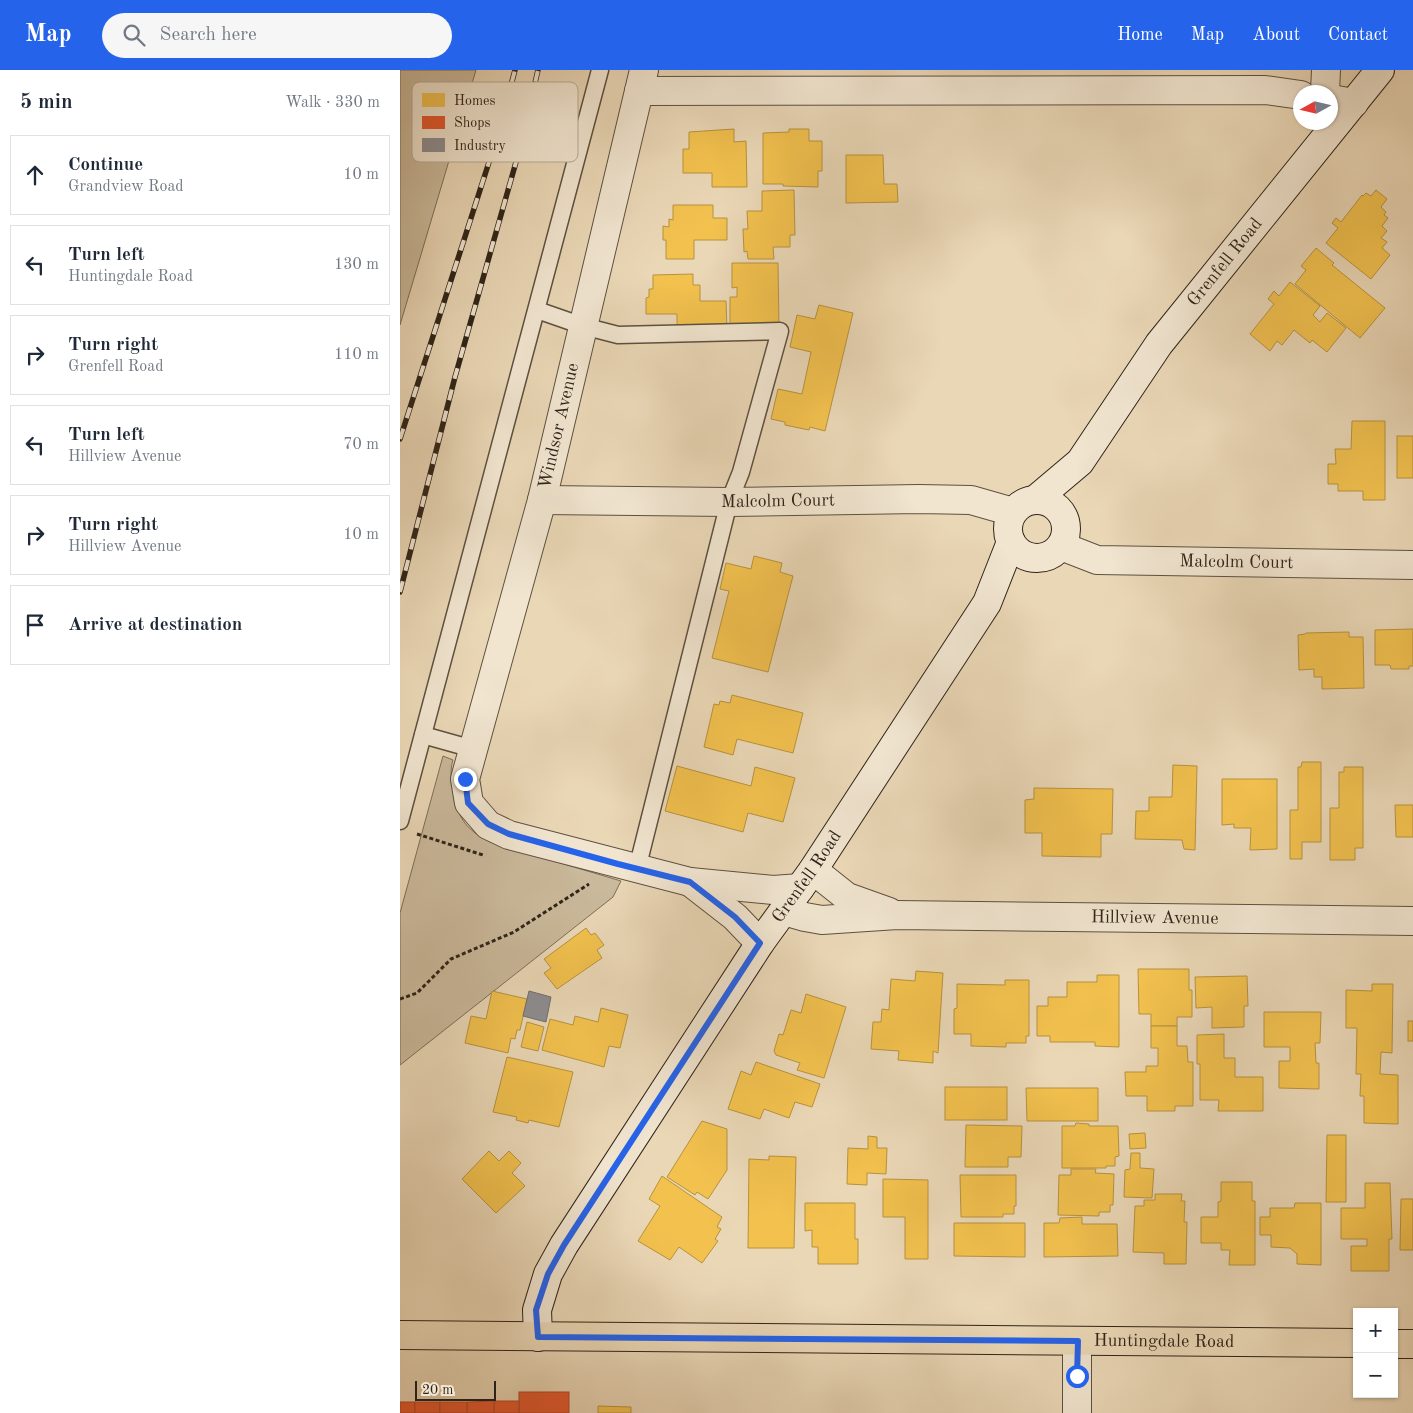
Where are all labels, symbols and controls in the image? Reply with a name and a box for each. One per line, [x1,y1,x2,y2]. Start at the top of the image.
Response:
search box [102,13,452,58]
icon: search [120,21,148,49]
text: Map [25,23,72,47]
text: Search here [160,26,257,45]
text: Home [1117,26,1163,44]
text: Map [1191,26,1224,44]
text: About [1252,26,1300,44]
text: Contact [1328,26,1388,44]
legend [412,82,578,162]
north arrow [1293,85,1338,130]
text: 5 min [20,92,73,113]
text: Homes [454,94,496,108]
text: Walk · 330 m [285,95,380,111]
text: Shops [454,116,491,130]
text: Industry [454,139,507,153]
text: Continue [68,156,143,175]
icon: ahead [21,161,49,189]
text: 10 m [343,167,379,183]
text: Grandview Road [68,179,184,195]
street label: Grenfell Road [1184,215,1266,310]
text: Turn left [68,246,145,265]
icon: left [21,251,49,279]
text: 130 m [334,257,379,273]
text: Huntingdale Road [68,269,193,285]
text: Turn right [68,336,158,355]
icon: right [21,341,49,369]
text: 110 m [334,347,379,363]
text: Grenfell Road [68,359,164,375]
street label: Windsor Avenue [536,361,582,491]
text: Turn left [68,426,145,445]
icon: left [21,431,49,459]
text: 70 m [343,437,379,453]
text: Hillview Avenue [68,449,181,465]
street label: Malcolm Court [721,491,835,511]
text: Turn right [68,516,158,535]
icon: right [21,521,49,549]
text: 10 m [343,527,379,543]
text: Hillview Avenue [68,539,181,555]
street label: Malcolm Court [1179,552,1294,572]
icon: arrive [21,611,49,639]
text: Arrive at destination [68,616,242,635]
route end [454,768,477,791]
street label: Grenfell Road [769,828,845,926]
street label: Hillview Avenue [1091,908,1219,928]
map controls [1353,1308,1398,1398]
button: + [1353,1308,1398,1353]
street label: Huntingdale Road [1093,1332,1234,1351]
button: − [1353,1353,1398,1398]
route start [1066,1365,1089,1388]
scale bar [415,1378,496,1401]
text: 20 m [422,1383,453,1397]

